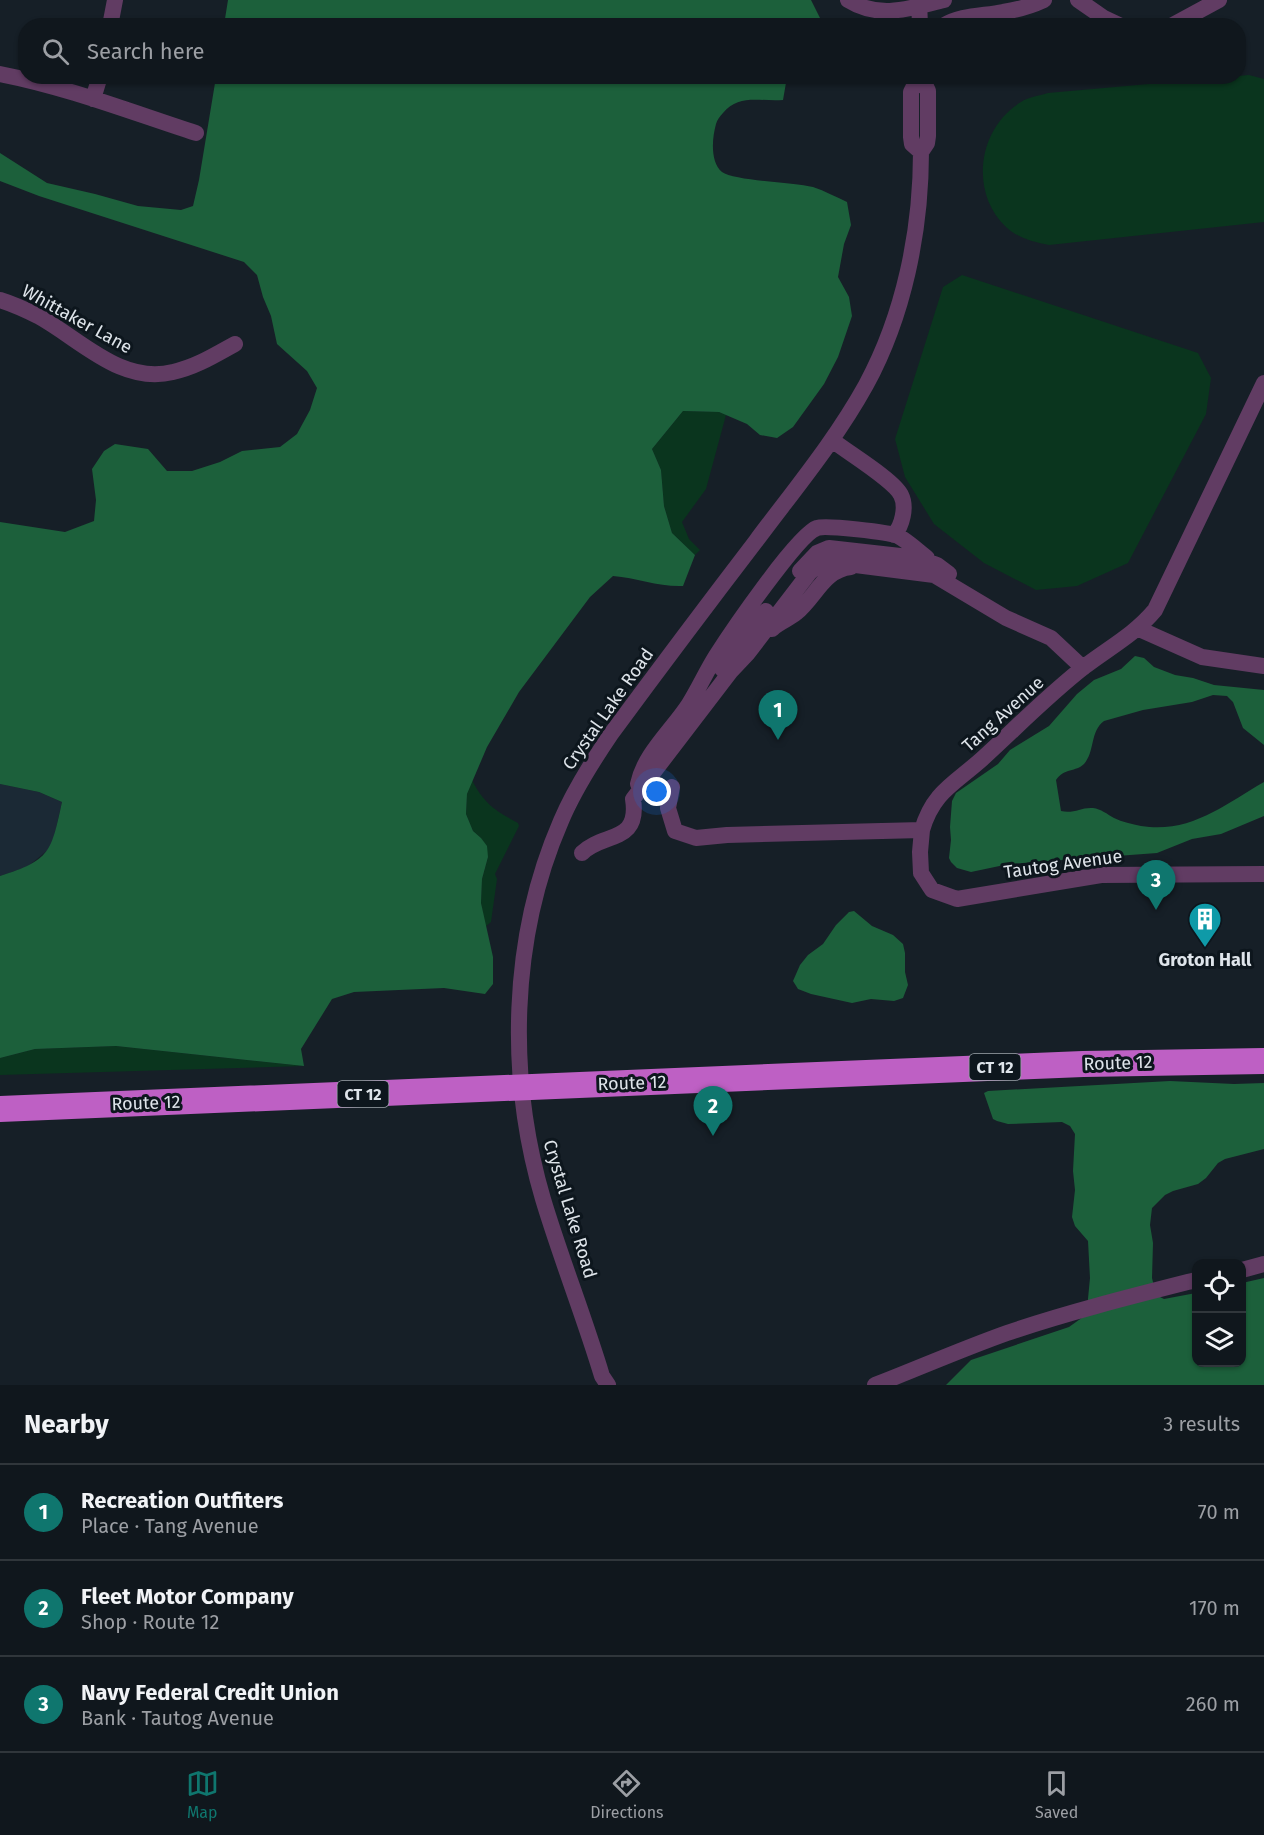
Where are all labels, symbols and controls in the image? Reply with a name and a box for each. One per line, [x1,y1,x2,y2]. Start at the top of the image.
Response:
search box [18,18,1246,84]
icon: search [39,35,72,68]
text: Search here [87,38,205,65]
street label: Whittaker Lane [18,280,136,358]
street label: Crystal Lake Road [558,644,658,774]
street label: Tang Avenue [958,671,1048,757]
pin: 1 [758,690,798,740]
your location [642,777,671,806]
street label: Tautog Avenue [1002,845,1124,883]
pin: 3 [1136,860,1176,910]
building icon: Groton Hall [1187,901,1223,948]
place label: Groton Hall [1159,949,1252,971]
street label: Route 12 [1083,1051,1153,1075]
road number: CT 12 [970,1054,1020,1080]
street label: Route 12 [597,1071,667,1095]
road number: CT 12 [338,1081,388,1107]
pin: 2 [694,1086,732,1136]
street label: Route 12 [111,1091,181,1115]
street label: Crystal Lake Road [538,1137,602,1281]
map controls [1192,1259,1246,1367]
button: locate [1192,1259,1246,1313]
button: layers [1192,1313,1246,1367]
text: Nearby [24,1409,109,1440]
text: 3 results [1163,1412,1240,1436]
text: Recreation Outfiters [81,1487,283,1514]
text: 1 [39,1500,48,1524]
text: 70 m [1198,1500,1240,1524]
text: Place · Tang Avenue [81,1514,259,1538]
text: Fleet Motor Company [81,1583,294,1610]
text: 2 [38,1596,49,1620]
text: 170 m [1189,1596,1240,1620]
text: Shop · Route 12 [81,1610,219,1634]
text: Navy Federal Credit Union [81,1679,339,1706]
text: 3 [38,1692,49,1716]
text: 260 m [1186,1692,1240,1716]
text: Bank · Tautog Avenue [81,1706,274,1730]
tab: Map [186,1767,219,1822]
tab: Directions [590,1767,664,1822]
tab: Saved [1035,1767,1078,1822]

